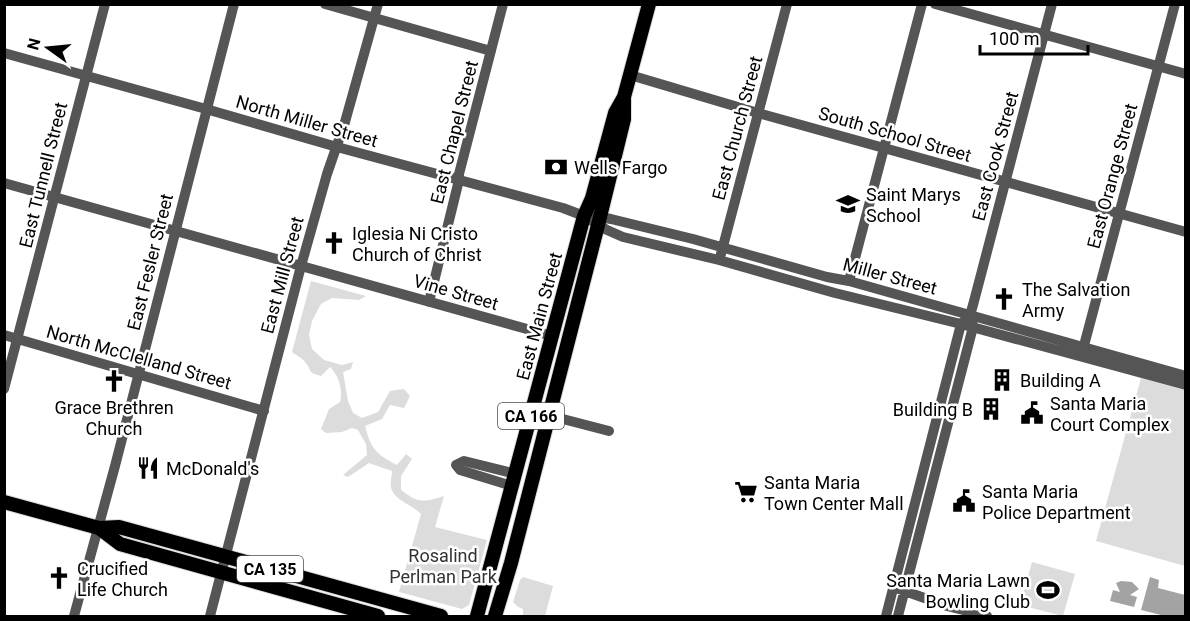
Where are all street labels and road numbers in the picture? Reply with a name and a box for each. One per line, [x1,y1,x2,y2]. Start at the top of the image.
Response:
street label: East Church Street [708,53,766,202]
street label: East Chapel Street [426,58,482,206]
street label: East Cook Street [968,89,1022,223]
street label: North Miller Street [234,91,380,151]
street label: East Tunnell Street [15,100,71,250]
street label: East Orange Street [1083,101,1141,251]
street label: South School Street [816,102,974,166]
street label: East Fesler Street [123,191,177,333]
street label: East Mill Street [256,214,308,336]
street label: East Main Street [512,250,566,382]
street label: Miller Street [841,253,939,299]
street label: Vine Street [411,270,501,314]
street label: North McClelland Street [44,321,234,393]
road number: CA 166 [498,403,564,429]
road number: CA 135 [237,556,303,582]

